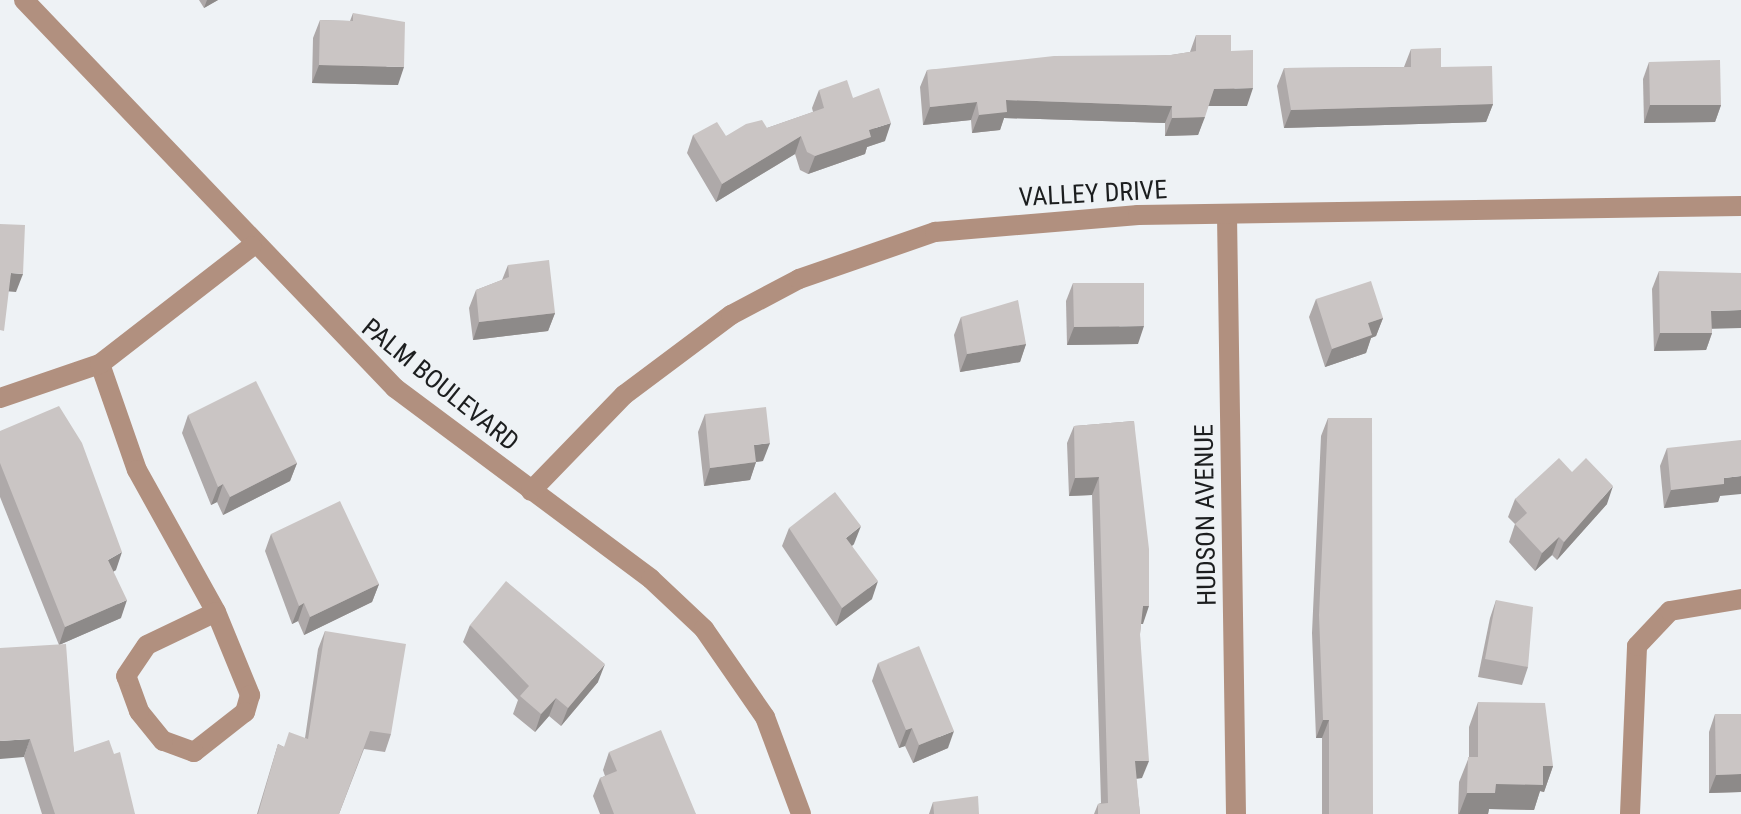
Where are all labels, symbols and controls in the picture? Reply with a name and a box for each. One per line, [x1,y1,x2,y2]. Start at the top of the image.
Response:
street label: VALLEY DRIVE [1018,175,1168,213]
street label: PALM BOULEVARD [355,312,525,458]
street label: HUDSON AVENUE [1189,424,1223,606]

